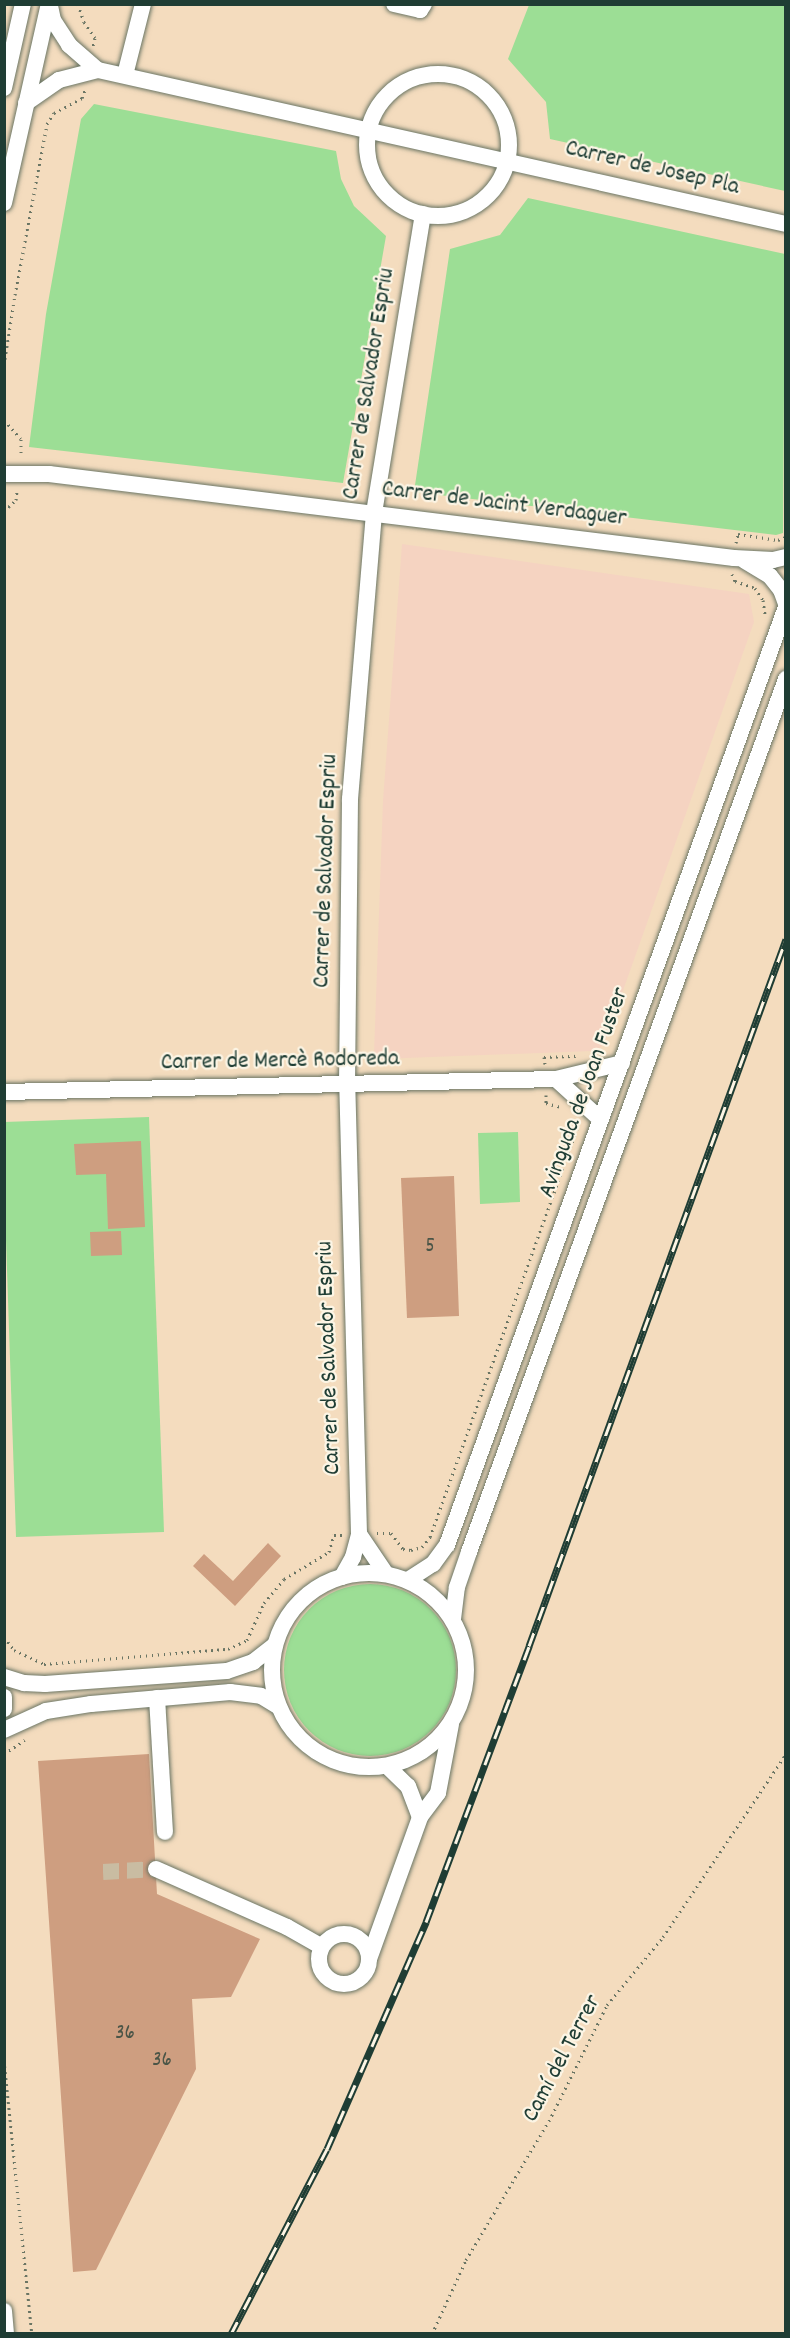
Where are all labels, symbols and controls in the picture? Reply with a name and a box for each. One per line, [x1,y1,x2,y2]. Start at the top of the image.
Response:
street label: Carrer de Josep Pla [562,135,742,203]
street label: Carrer de Salvador Espriu [337,266,403,502]
street label: Carrer de Jacint Verdaguer [380,476,628,534]
street label: Carrer de Salvador Espriu [309,754,345,988]
street label: Avinguda de Joan Fuster [534,984,636,1202]
street label: Carrer de Mercè Rodoreda [161,1046,399,1078]
house number: 5 [425,1234,435,1260]
street label: Carrer de Salvador Espriu [312,1241,348,1475]
street label: Camí del Terrer [517,1990,609,2128]
house number: 36 [115,2021,135,2047]
house number: 36 [152,2048,172,2074]

